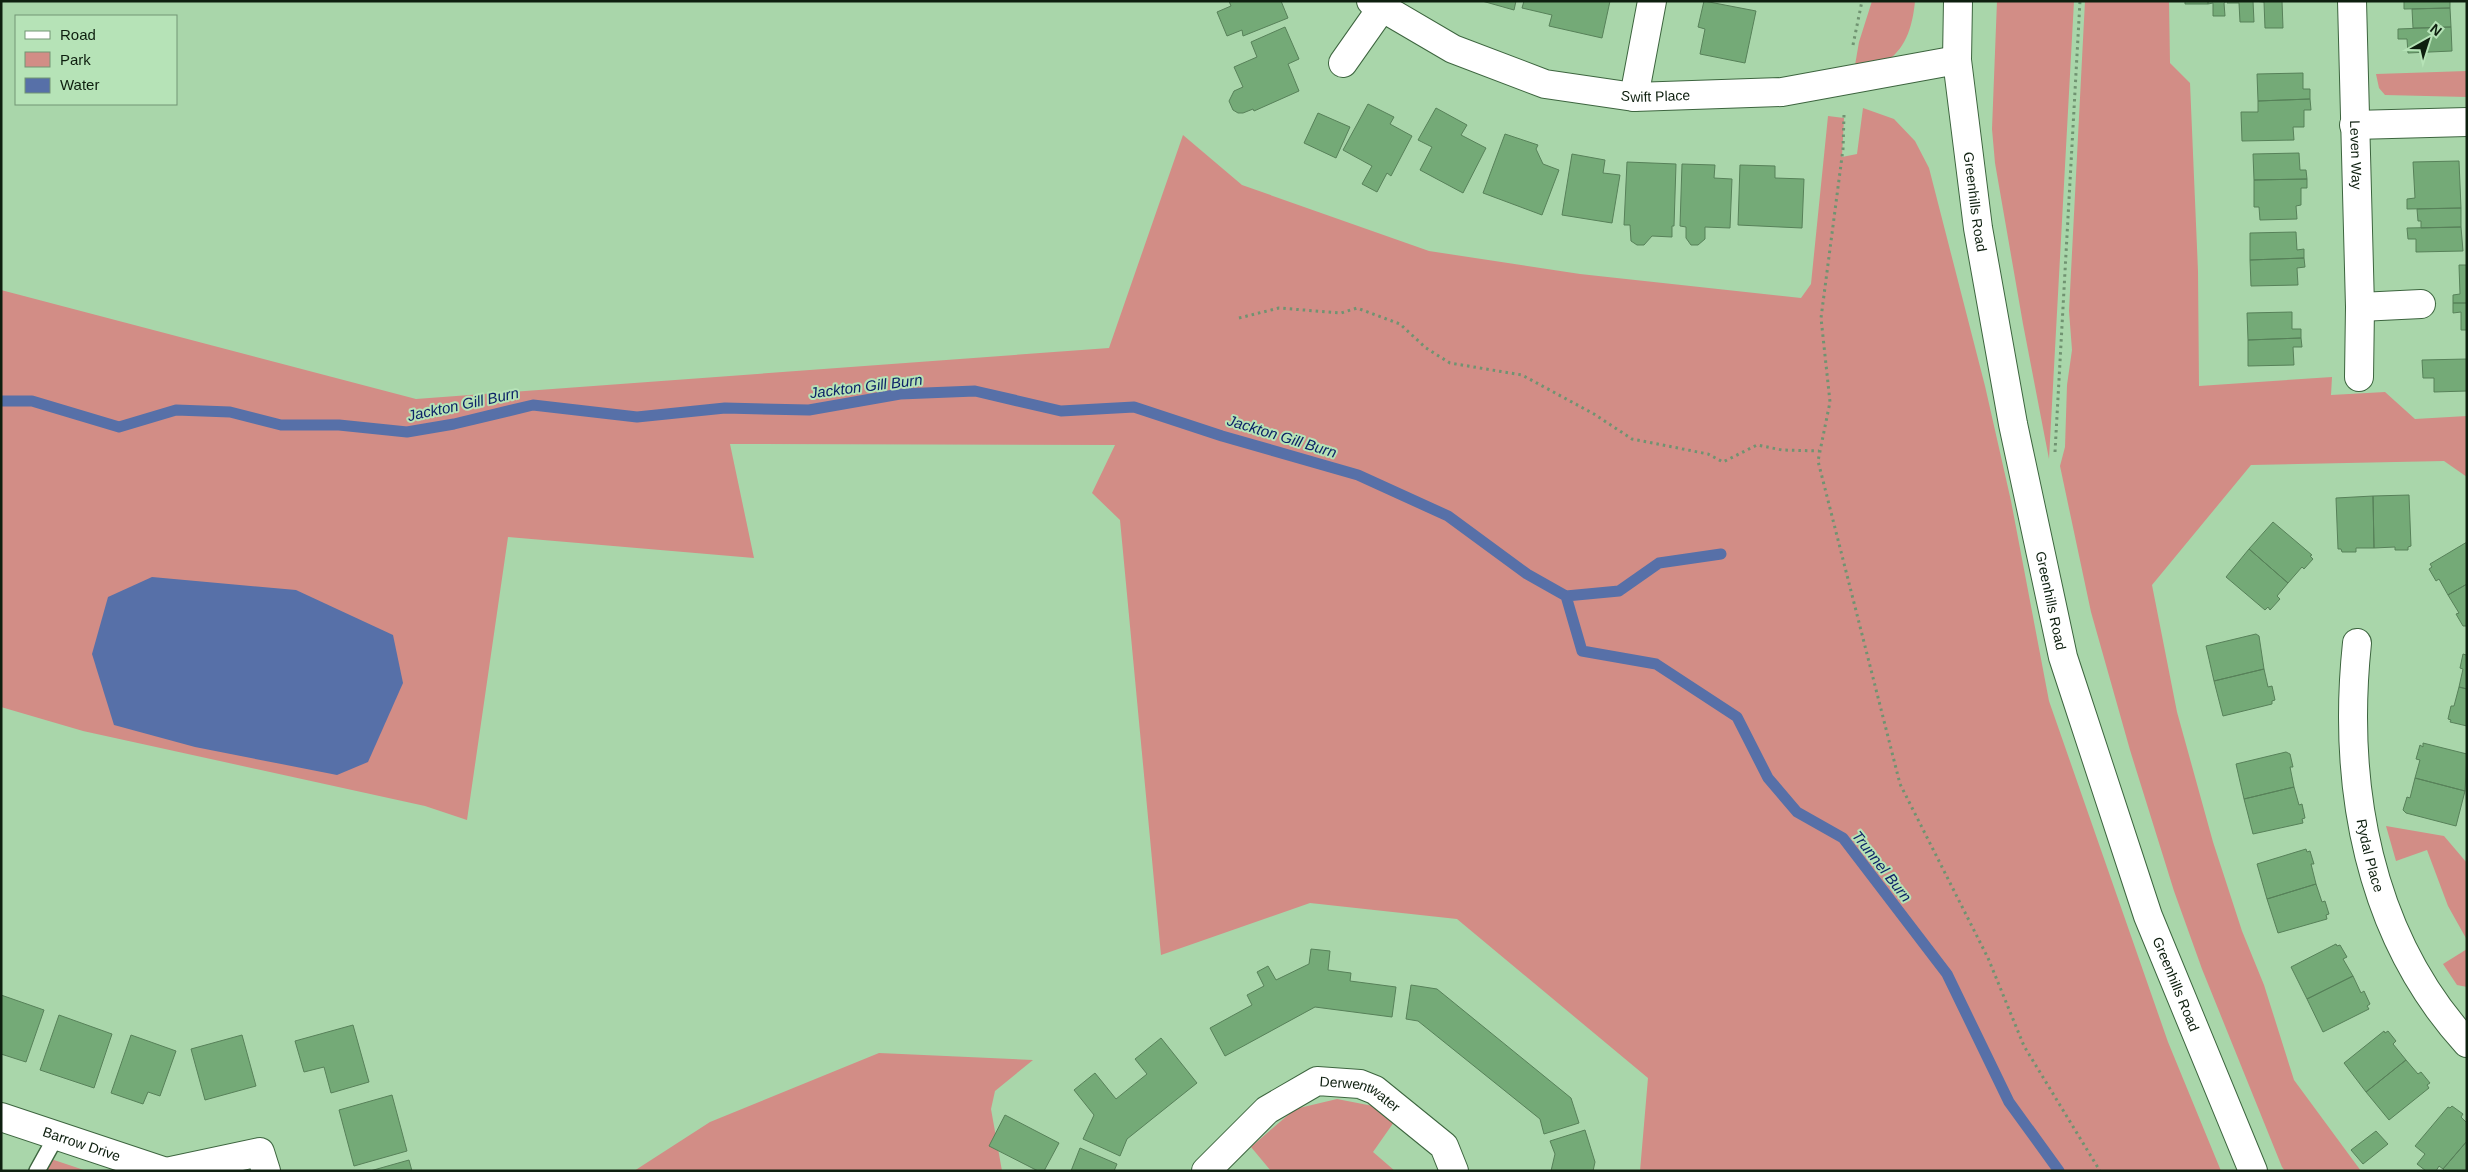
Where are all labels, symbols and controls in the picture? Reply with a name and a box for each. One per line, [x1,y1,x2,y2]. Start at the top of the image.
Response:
legend [15,15,178,105]
north arrow [2403,15,2453,65]
text: N [2427,20,2445,39]
text: Road [60,26,96,43]
text: Park [60,51,91,68]
text: Water [60,76,99,93]
street label: Swift Place [1620,87,1691,105]
street label: Leven Way [2347,120,2365,190]
street label: Greenhills Road [1961,151,1990,253]
water label: Jackton Gill Burn [808,371,923,401]
water label: Jackton Gill Burn [405,384,520,424]
water label: Jackton Gill Burn [1224,411,1339,461]
street label: Greenhills Road [2033,550,2069,651]
street label: Rydal Place [2354,818,2387,894]
water label: Trunnel Burn [1849,827,1915,905]
street label: Greenhills Road [2150,935,2203,1034]
street label: Derwentwater [1319,1073,1404,1115]
street label: Barrow Drive [41,1123,123,1164]

